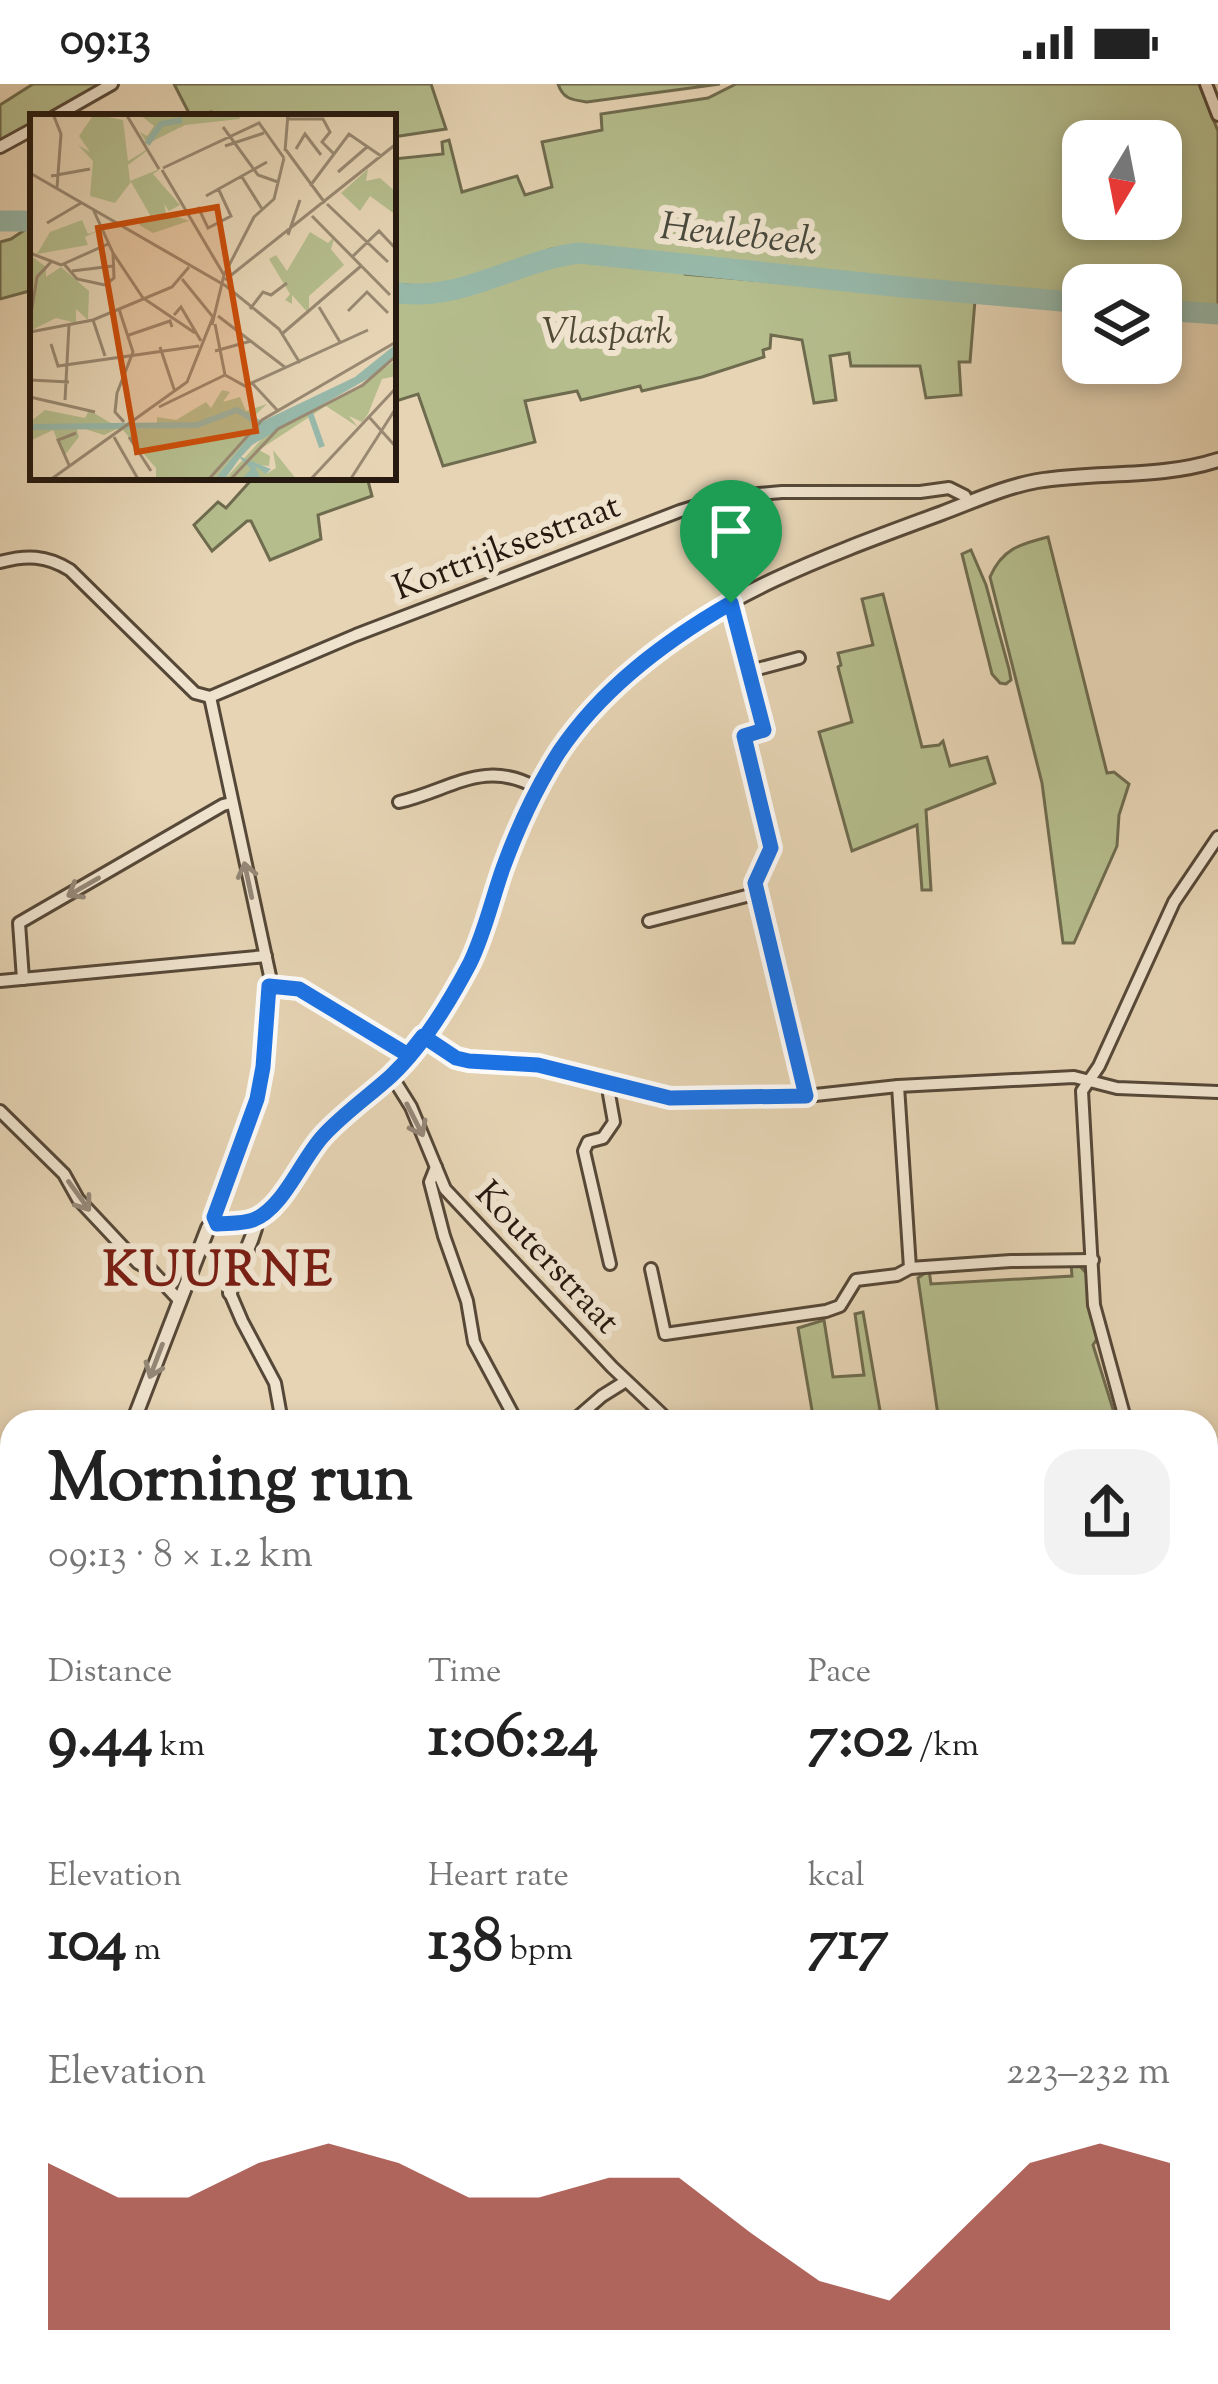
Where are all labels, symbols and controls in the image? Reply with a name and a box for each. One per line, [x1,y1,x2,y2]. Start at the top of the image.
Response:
text: 09:13 [60,10,151,75]
inset map [30,114,396,480]
north arrow [1062,120,1182,240]
map controls [1062,120,1182,384]
water label: Heulebeek [657,201,820,273]
button: layers [1062,264,1182,384]
park label: Vlaspark [542,308,672,360]
pin [680,480,782,603]
street label: Kortrijksestraat [386,482,628,616]
icon: arrive [698,498,764,564]
one-way arrow [236,861,258,899]
one-way arrow [66,875,101,899]
one-way arrow [405,1102,427,1138]
street label: Kouterstraat [461,1171,631,1347]
one-way arrow [66,1179,91,1212]
district label: KUURNE [103,1239,335,1308]
one-way arrow [143,1342,165,1379]
text: Morning run [48,1436,413,1531]
button: share [1044,1449,1170,1575]
text: 09:13 · 8 × 1.2 km [48,1529,313,1585]
text: Distance [48,1649,172,1697]
text: Time [428,1649,501,1697]
text: Pace [808,1649,871,1697]
text: 9.44 [48,1697,153,1784]
text: 1:06:24 [428,1697,598,1784]
text: 7:02 [808,1697,912,1784]
text: km [153,1723,205,1771]
text: /km [912,1723,979,1771]
text: Elevation [48,1853,182,1901]
text: Heart rate [428,1853,569,1901]
text: kcal [808,1853,865,1901]
text: 104 [48,1901,127,1988]
text: 138 [428,1901,503,1988]
text: 717 [808,1901,889,1988]
text: m [127,1927,161,1975]
text: bpm [503,1927,573,1975]
text: Elevation [48,2046,206,2102]
text: 223–232 m [1006,2046,1170,2102]

